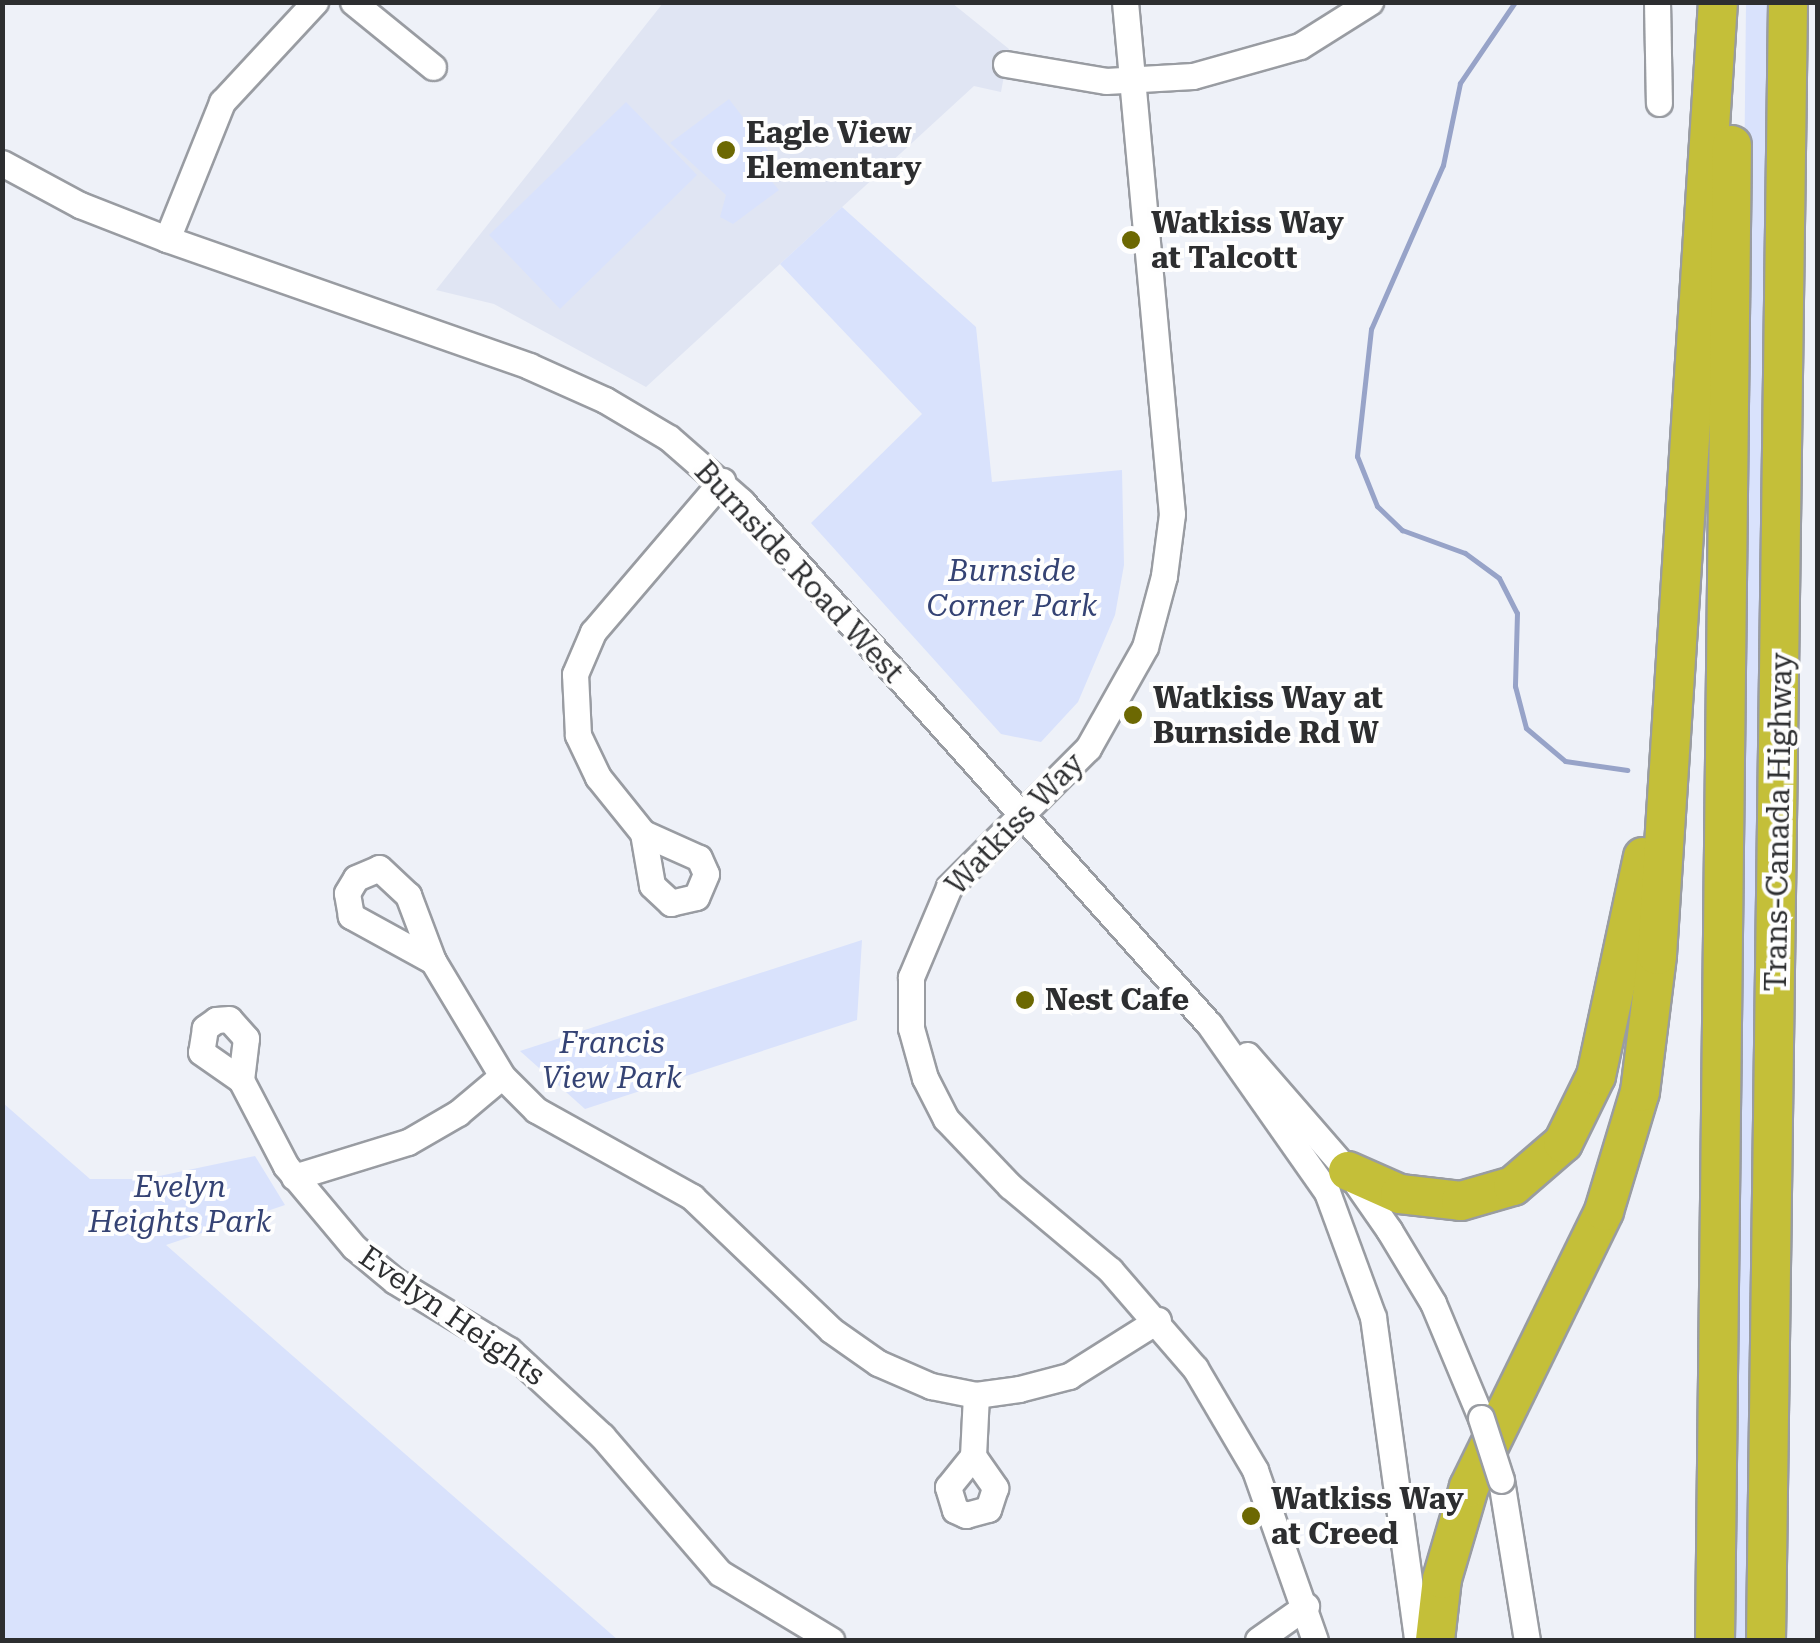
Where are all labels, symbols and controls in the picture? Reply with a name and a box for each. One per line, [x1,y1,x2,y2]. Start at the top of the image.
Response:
place label: Eagle View Elementary [746,115,922,186]
marker: Eagle View Elementary [715,139,737,161]
place label: Watkiss Way at Talcott [1151,205,1344,276]
marker: Watkiss Way at Talcott [1120,229,1142,251]
street label: Burnside Road West [687,454,911,690]
park label: Burnside Corner Park [927,553,1097,624]
street label: Trans-Canada Highway [1758,652,1800,992]
place label: Watkiss Way at Burnside Rd W [1153,680,1383,750]
marker: Watkiss Way at Burnside Rd W [1122,704,1144,726]
street label: Watkiss Way [938,746,1092,902]
place label: Nest Cafe [1045,982,1189,1018]
marker: Nest Cafe [1014,989,1036,1011]
park label: Francis View Park [542,1025,682,1096]
park label: Evelyn Heights Park [88,1169,272,1240]
street label: Evelyn Heights [352,1239,552,1393]
place label: Watkiss Way at Creed [1271,1481,1464,1552]
marker: Watkiss Way at Creed [1240,1505,1262,1527]

